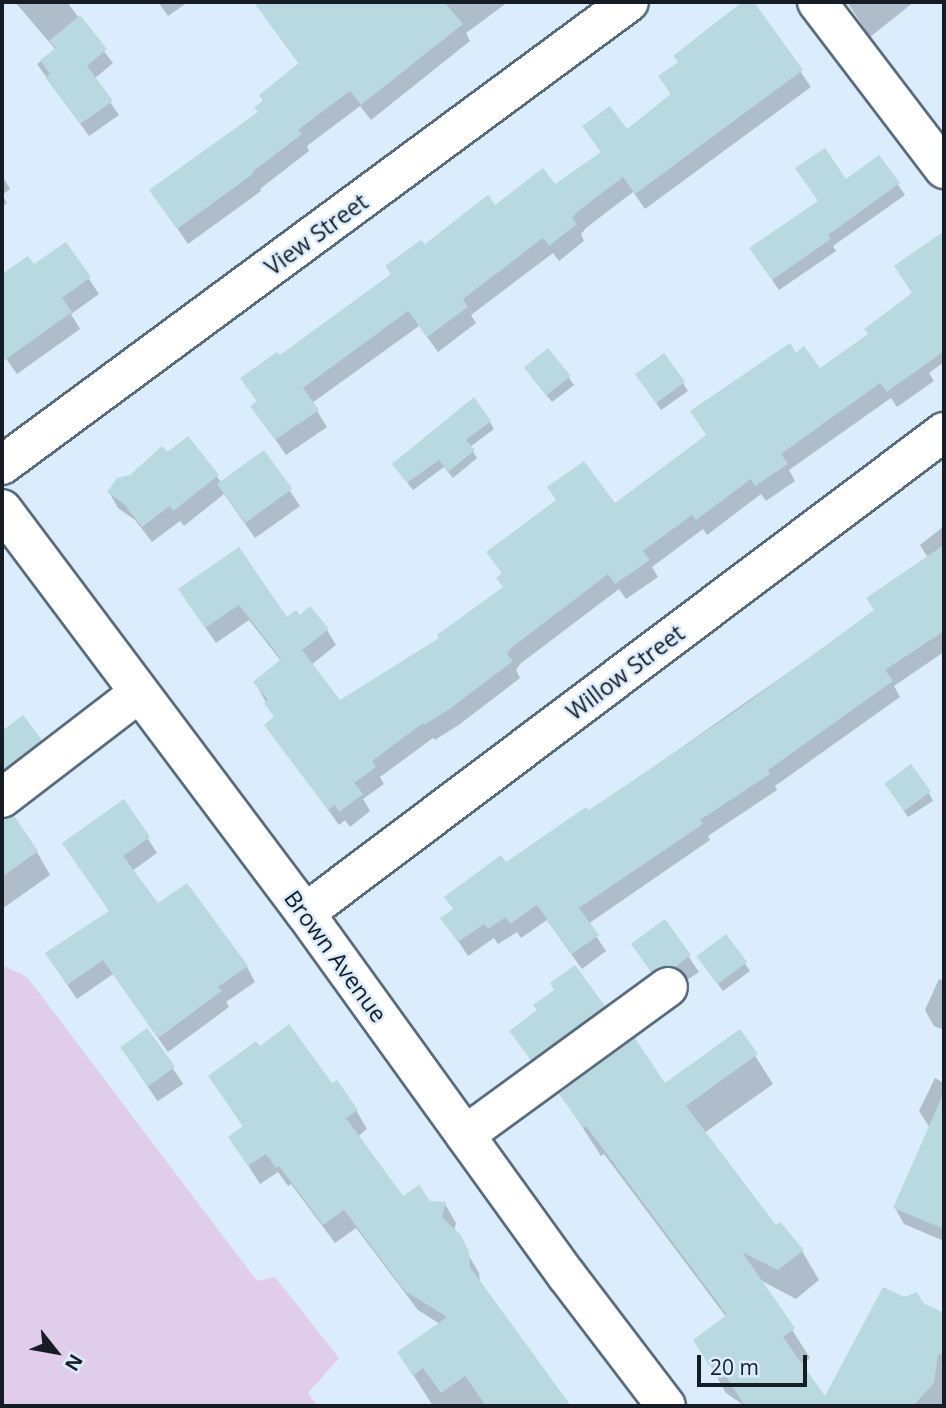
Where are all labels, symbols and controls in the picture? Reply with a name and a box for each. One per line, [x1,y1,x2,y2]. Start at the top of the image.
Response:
street label: View Street [259,187,373,281]
street label: Willow Street [561,619,689,725]
street label: Brown Avenue [279,885,393,1027]
north arrow [21,1317,91,1387]
scale bar [701,1342,811,1386]
text: N [59,1349,89,1376]
text: 20 m [710,1353,759,1381]

